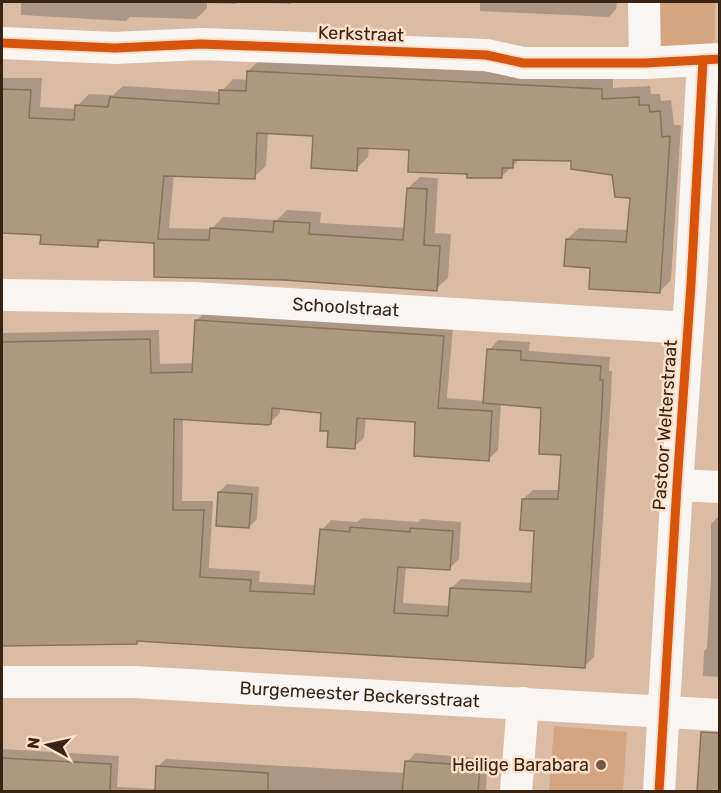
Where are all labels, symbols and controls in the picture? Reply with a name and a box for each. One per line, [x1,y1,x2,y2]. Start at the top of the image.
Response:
street label: Kerkstraat [318,22,404,46]
street label: Schoolstraat [292,293,400,321]
street label: Pastoor Welterstraat [648,339,682,511]
street label: Burgemeester Beckersstraat [239,677,480,712]
north arrow [18,715,78,775]
text: N [23,736,44,750]
place label: Heilige Barabara [452,754,589,776]
marker: Heilige Barabara [594,758,608,772]

